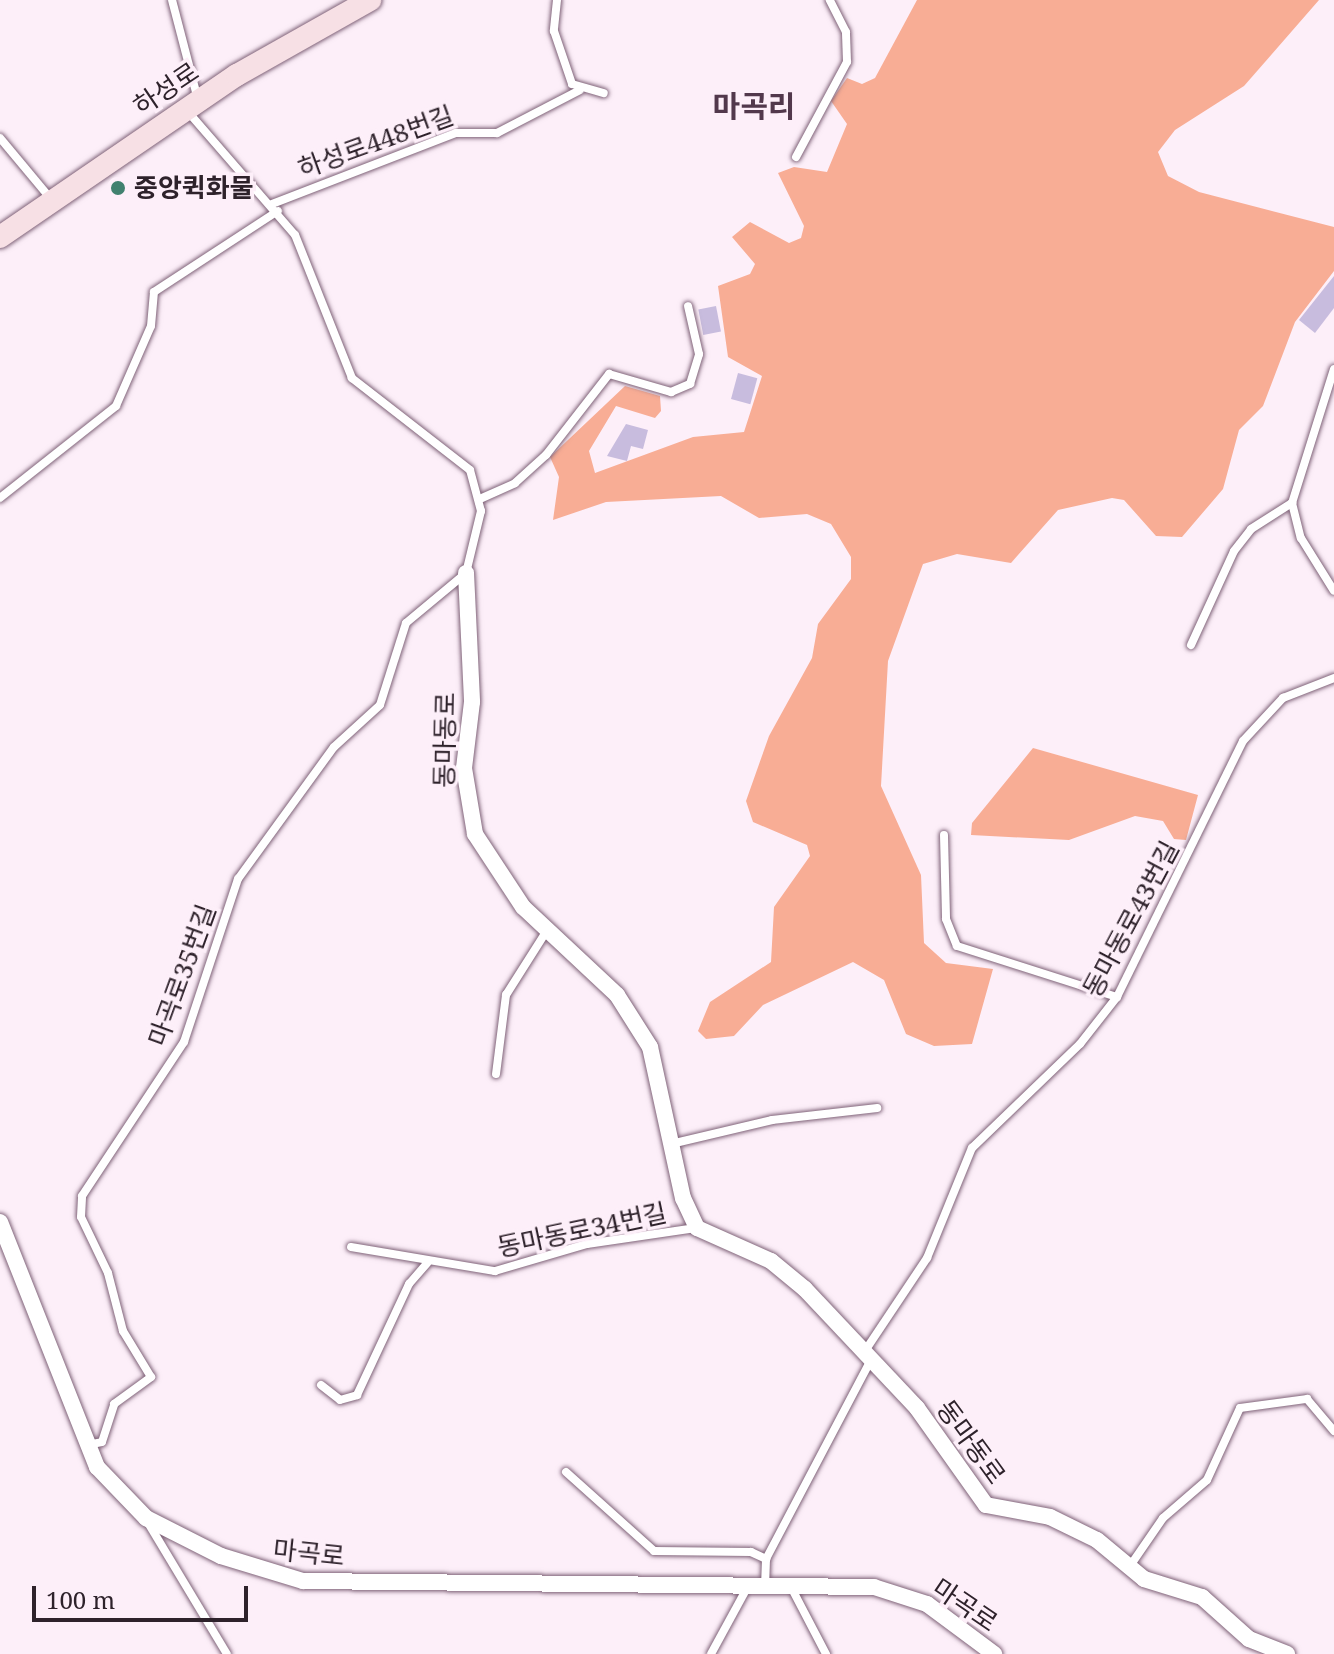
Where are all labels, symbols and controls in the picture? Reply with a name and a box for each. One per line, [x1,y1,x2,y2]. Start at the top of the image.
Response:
street label: 하성로 [128,56,204,122]
district label: 마곡리 [713,88,795,124]
street label: 하성로448번길 [294,99,458,185]
place label: 중앙퀵화물 [134,172,254,204]
marker: 중앙퀵화물 [109,179,127,197]
street label: 동마동로 [429,692,461,788]
street label: 동마동로43번길 [1077,835,1185,1003]
street label: 마곡로35번길 [142,900,222,1050]
street label: 동마동로34번길 [494,1197,670,1263]
street label: 동마동로 [930,1394,1012,1490]
street label: 마곡로 [272,1534,346,1572]
scale bar [36,1570,252,1620]
street label: 마곡로 [927,1572,1003,1638]
text: 100 m [46,1583,115,1616]

